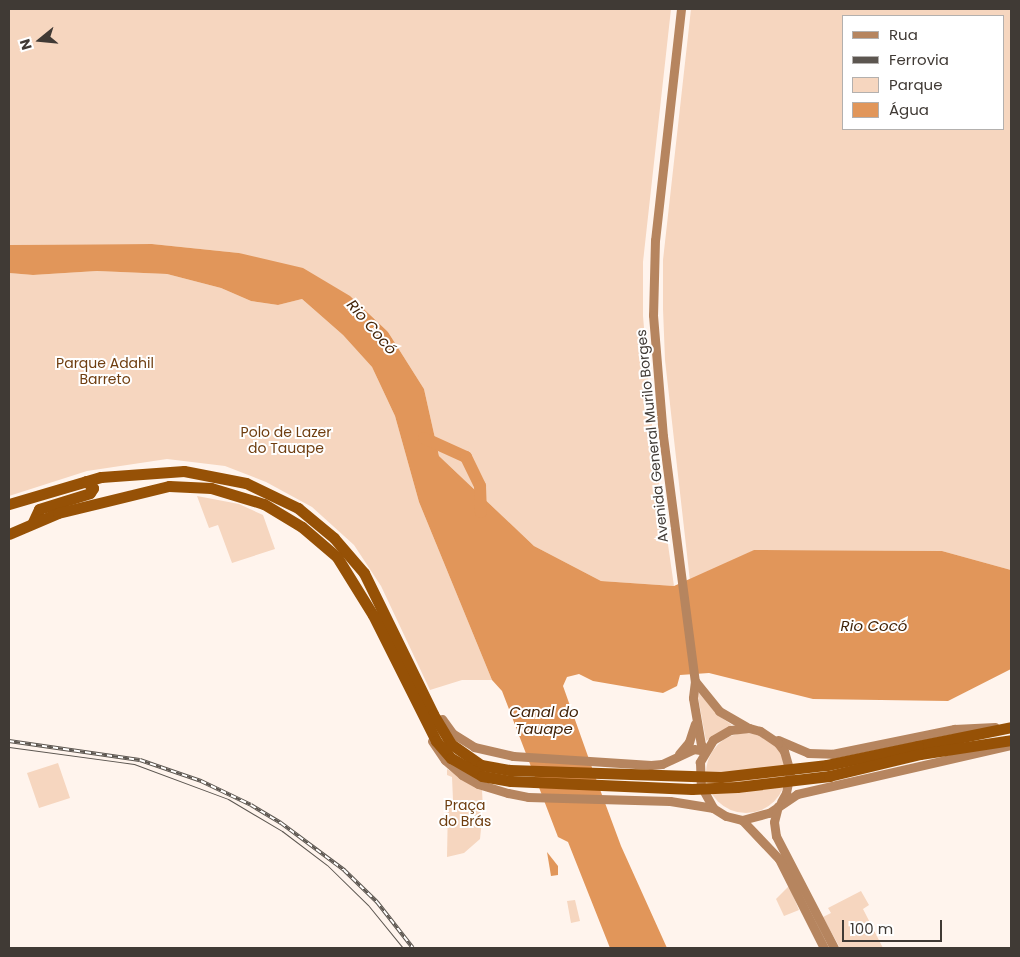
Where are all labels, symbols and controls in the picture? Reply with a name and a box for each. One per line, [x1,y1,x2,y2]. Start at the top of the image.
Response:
north arrow [15,15,65,65]
legend [842,15,1005,130]
text: Rua [889,24,918,45]
text: N [15,36,37,52]
text: Ferrovia [889,49,949,70]
text: Parque [889,74,942,95]
text: Água [889,99,929,120]
water label: Rio Cocó [343,296,401,358]
street label: Avenida General Murilo Borges [632,329,672,543]
park label: Parque Adahil Barreto [56,355,154,388]
park label: Polo de Lazer do Tauape [241,424,331,457]
water label: Rio Cocó [841,617,907,635]
water label: Canal do Tauape [509,702,579,737]
park label: Praça do Brás [439,797,491,830]
scale bar [845,910,945,942]
text: 100 m [850,918,893,939]

